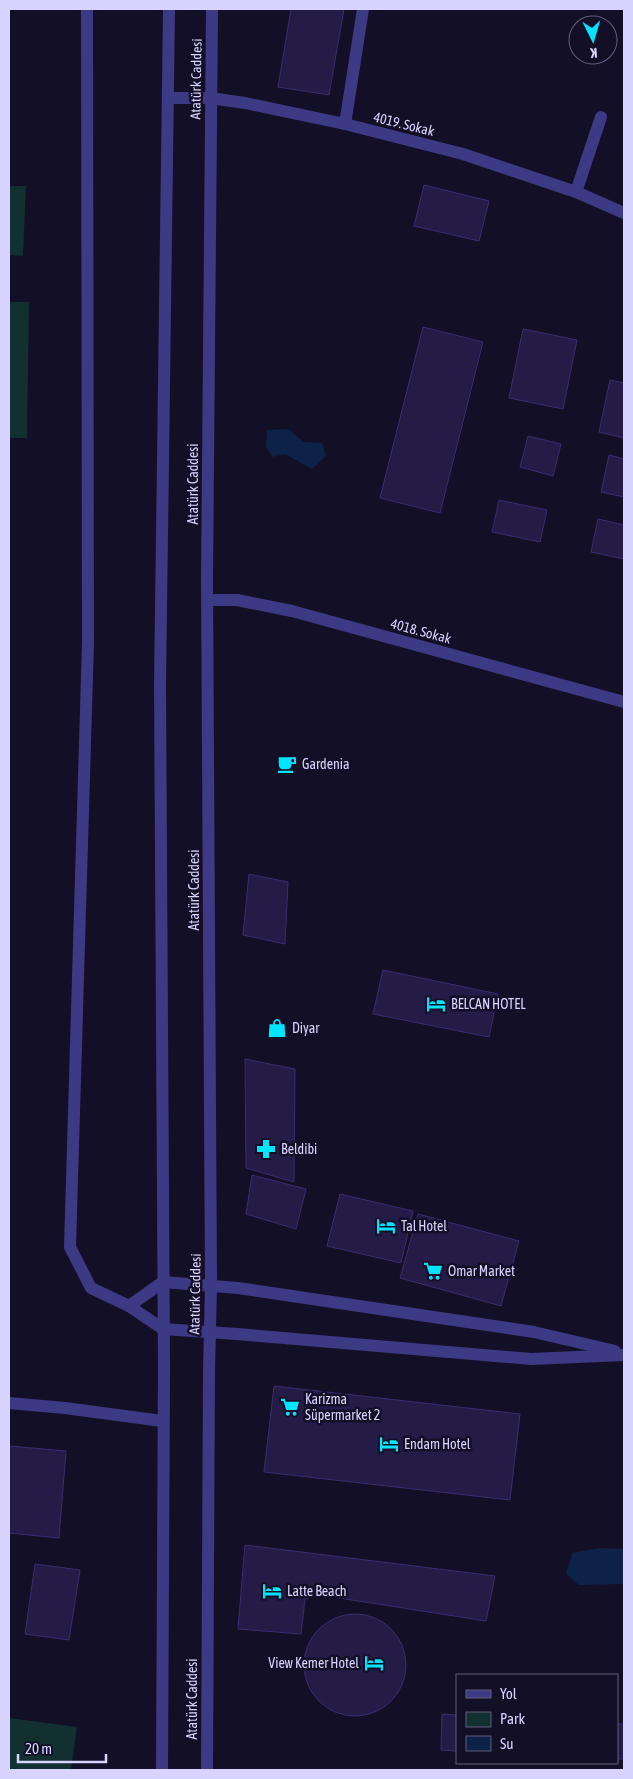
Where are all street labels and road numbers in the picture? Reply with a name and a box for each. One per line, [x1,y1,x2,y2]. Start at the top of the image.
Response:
street label: Atatürk Caddesi [187,38,205,120]
street label: 4019. Sokak [372,109,436,139]
street label: Atatürk Caddesi [185,443,201,525]
street label: 4018. Sokak [389,615,453,647]
street label: Atatürk Caddesi [186,849,202,931]
street label: Atatürk Caddesi [186,1253,204,1335]
street label: Atatürk Caddesi [184,1658,200,1740]

